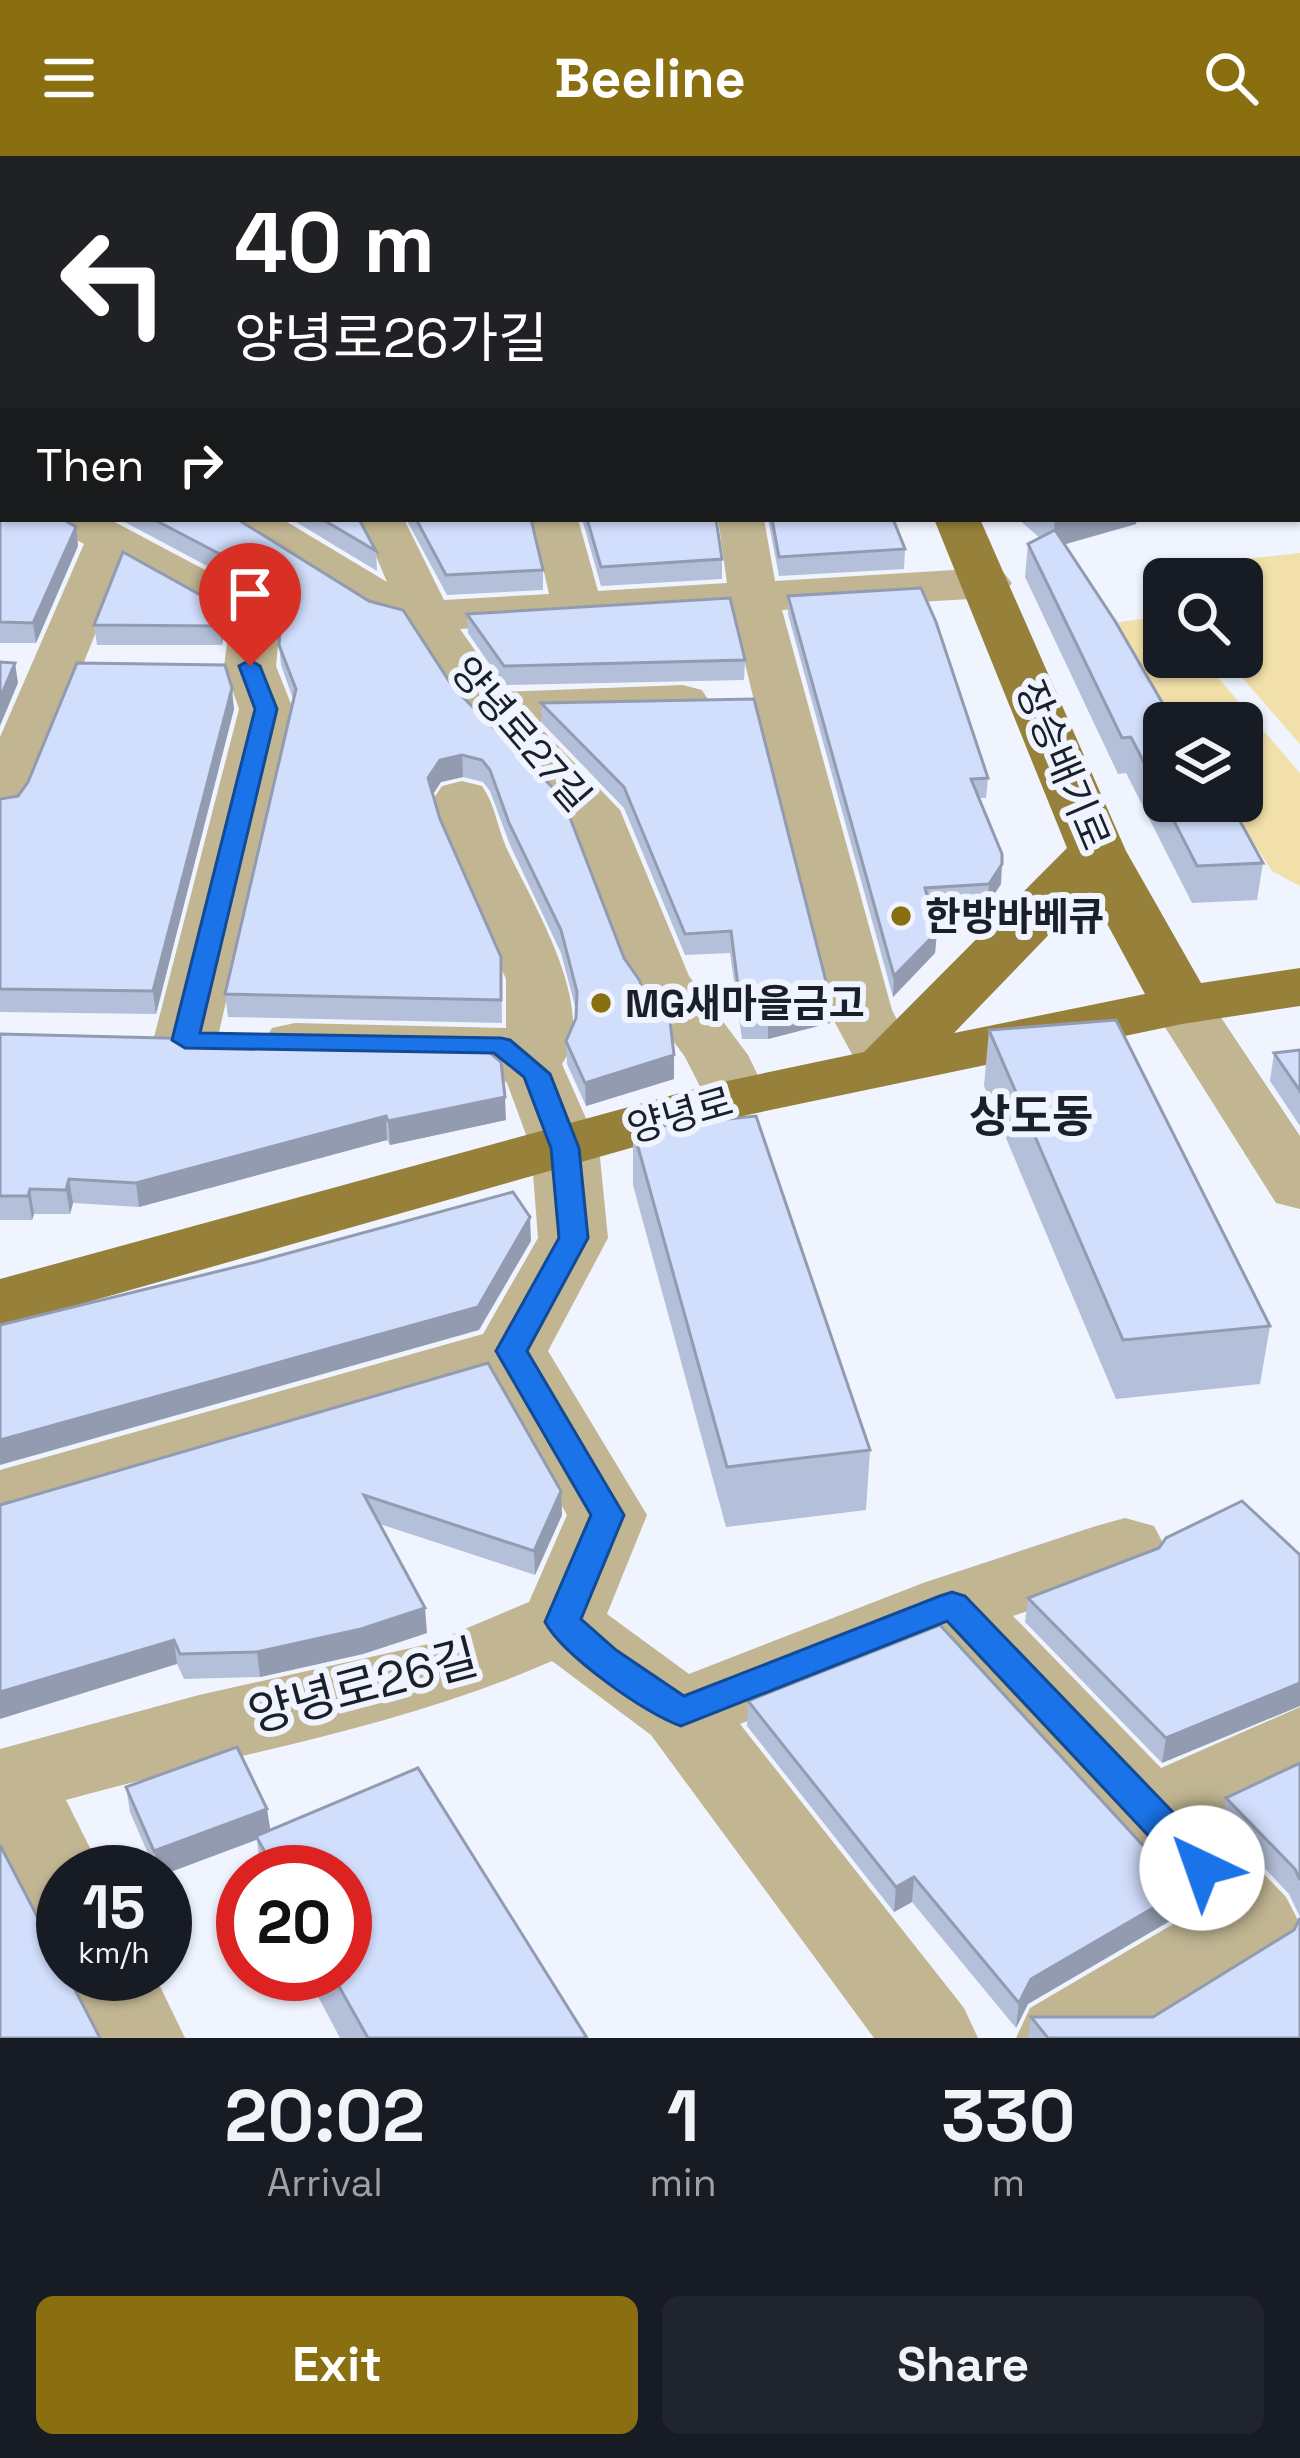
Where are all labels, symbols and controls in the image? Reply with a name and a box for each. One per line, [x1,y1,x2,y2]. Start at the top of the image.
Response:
text: Beeline [554,44,746,113]
icon: menu [36,45,102,111]
icon: search [1198,45,1264,111]
text: 40 m [234,189,435,297]
icon: left [36,204,192,360]
text: 양녕로26가길 [234,304,548,373]
icon: right [168,432,234,498]
text: Then [36,437,144,494]
pin [199,543,301,666]
map controls [1143,558,1263,822]
button: search [1143,558,1263,678]
icon: arrive [217,561,283,627]
street label: 양녕로27길 [441,647,601,821]
street label: 장승배기로 [1005,673,1121,857]
button: layers [1143,702,1263,822]
place label: 한방바베큐 [925,892,1104,941]
marker: 한방바베큐 [888,903,914,929]
place label: MG새마을금고 [625,979,865,1028]
marker: MG새마을금고 [588,990,614,1016]
street label: 양녕로 [622,1077,738,1153]
district label: 상도동 [969,1088,1093,1145]
street label: 양녕로26길 [242,1626,484,1746]
position arrow [1139,1805,1265,1931]
speed limit sign: 20 [216,1845,372,2001]
text: 15 [82,1869,146,1946]
text: km/h [78,1933,150,1972]
text: 20:02 [225,2070,425,2162]
text: 1 [667,2070,699,2162]
text: 330 [941,2070,1075,2162]
text: Arrival [267,2158,383,2207]
text: min [650,2158,717,2207]
text: m [991,2158,1025,2207]
button: Exit [36,2296,638,2434]
button: Share [662,2296,1264,2434]

